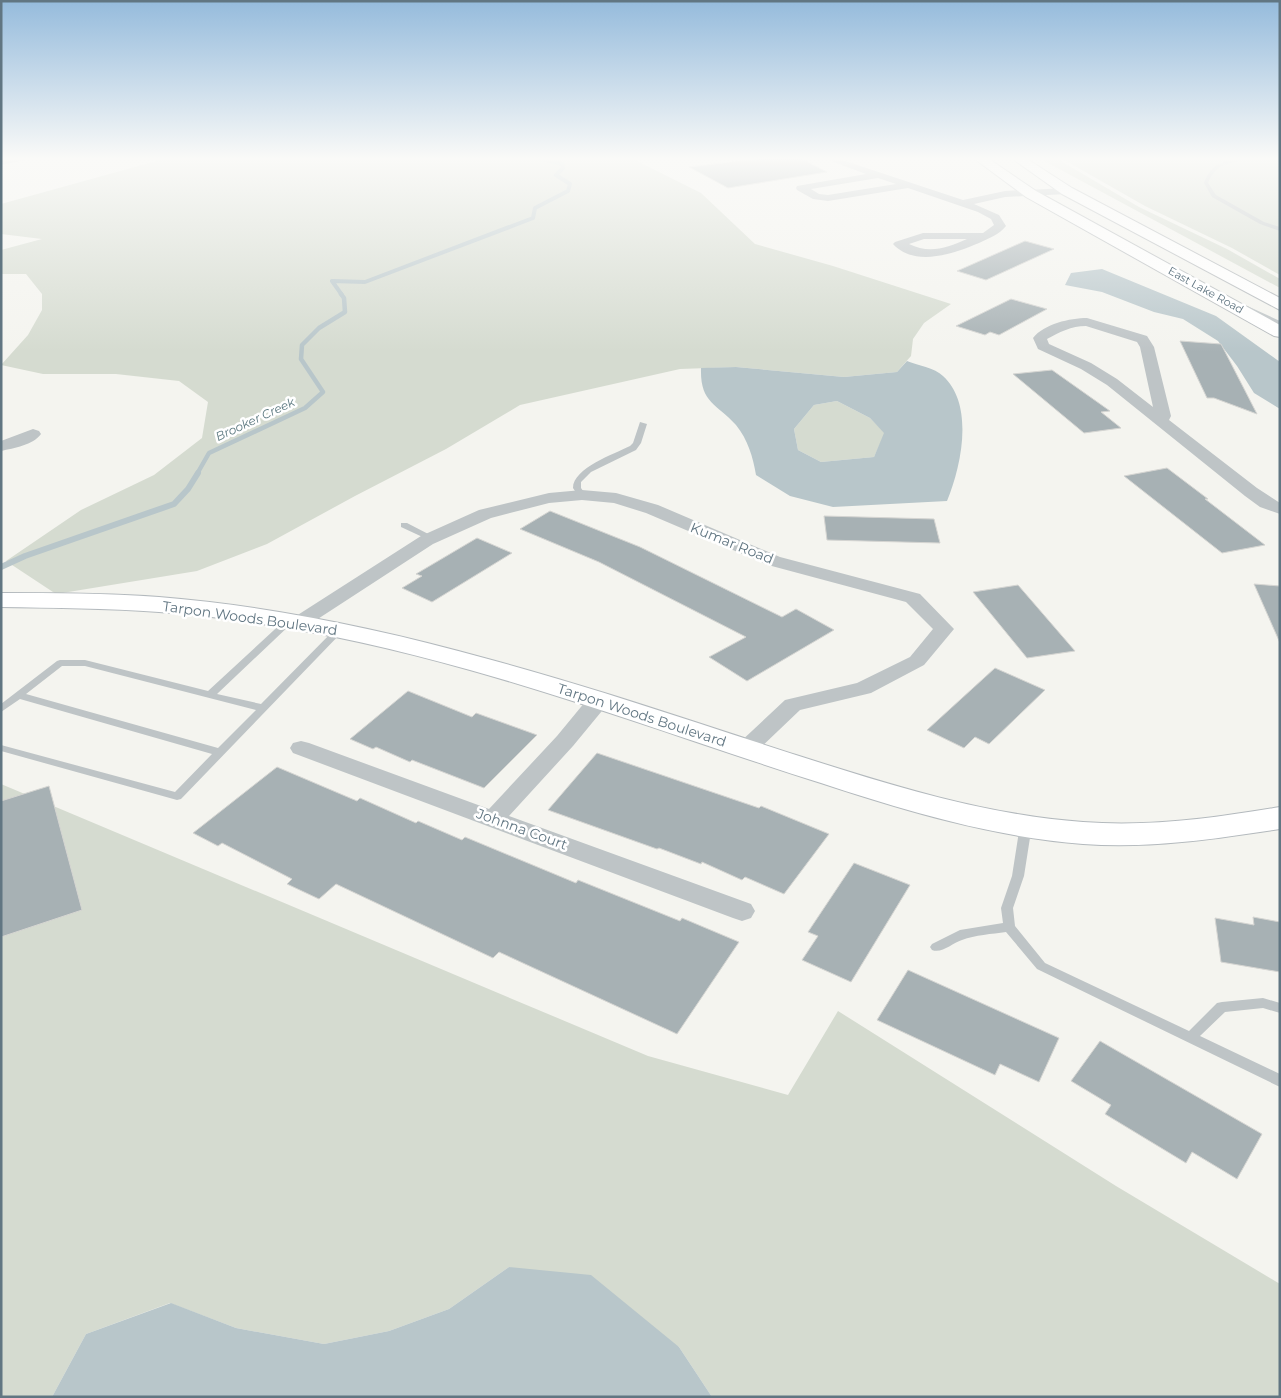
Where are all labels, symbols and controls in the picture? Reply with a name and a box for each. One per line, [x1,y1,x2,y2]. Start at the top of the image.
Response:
street label: East Lake Road [1166,263,1246,317]
water label: Brooker Creek [213,394,298,444]
street label: Kumar Road [688,518,776,568]
street label: Tarpon Woods Boulevard [161,597,339,639]
street label: Tarpon Woods Boulevard [555,679,729,751]
street label: Johnna Court [473,804,570,854]

